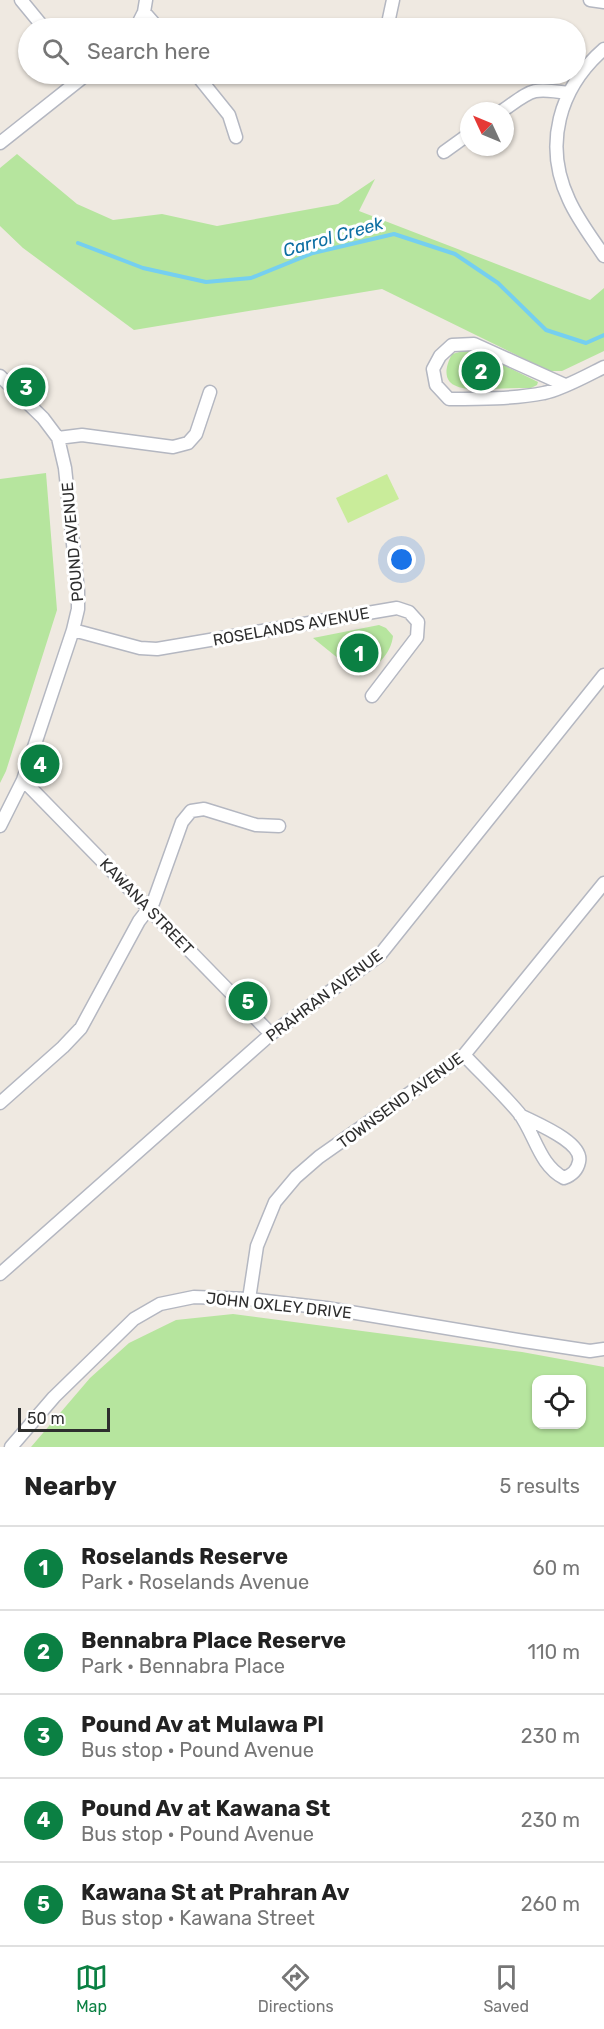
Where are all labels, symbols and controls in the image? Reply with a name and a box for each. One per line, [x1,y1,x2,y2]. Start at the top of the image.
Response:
search box [18,18,586,84]
icon: search [39,35,72,68]
text: Search here [87,38,210,65]
north arrow [460,102,514,156]
water label: Carrol Creek [280,212,386,262]
pin: 2 [462,348,500,394]
pin: 3 [6,364,46,410]
street label: POUND AVENUE [58,481,87,603]
your location [387,545,416,574]
street label: ROSELANDS AVENUE [211,603,371,650]
pin: 1 [340,630,378,676]
pin: 4 [20,742,60,786]
street label: KAWANA STREET [96,854,197,958]
street label: PRAHRAN AVENUE [262,945,386,1045]
pin: 5 [228,978,268,1024]
street label: TOWNSEND AVENUE [334,1048,467,1152]
street label: JOHN OXLEY DRIVE [205,1288,353,1323]
map controls [532,1375,586,1429]
button: locate [532,1375,586,1429]
scale bar [18,1405,110,1432]
text: 50 m [27,1409,65,1428]
text: Nearby [24,1471,117,1502]
text: 5 results [499,1474,580,1498]
text: Roselands Reserve [81,1543,288,1570]
text: 1 [39,1556,48,1580]
text: 60 m [533,1556,580,1580]
text: Park · Roselands Avenue [81,1570,309,1594]
text: Bennabra Place Reserve [81,1627,346,1654]
text: 2 [37,1640,50,1664]
text: 110 m [528,1640,580,1664]
text: Park · Bennabra Place [81,1654,285,1678]
text: Pound Av at Mulawa Pl [81,1711,324,1738]
text: 3 [37,1724,50,1748]
text: 230 m [521,1724,580,1748]
text: Bus stop · Pound Avenue [81,1738,314,1762]
text: Pound Av at Kawana St [81,1795,330,1822]
text: 4 [37,1808,50,1832]
text: 230 m [521,1808,580,1832]
text: Bus stop · Pound Avenue [81,1822,314,1846]
text: Kawana St at Prahran Av [81,1879,350,1906]
text: 5 [37,1892,50,1916]
text: 260 m [521,1892,580,1916]
text: Bus stop · Kawana Street [81,1906,315,1930]
tab: Map [75,1961,108,2016]
tab: Directions [258,1961,334,2016]
tab: Saved [483,1961,529,2016]

